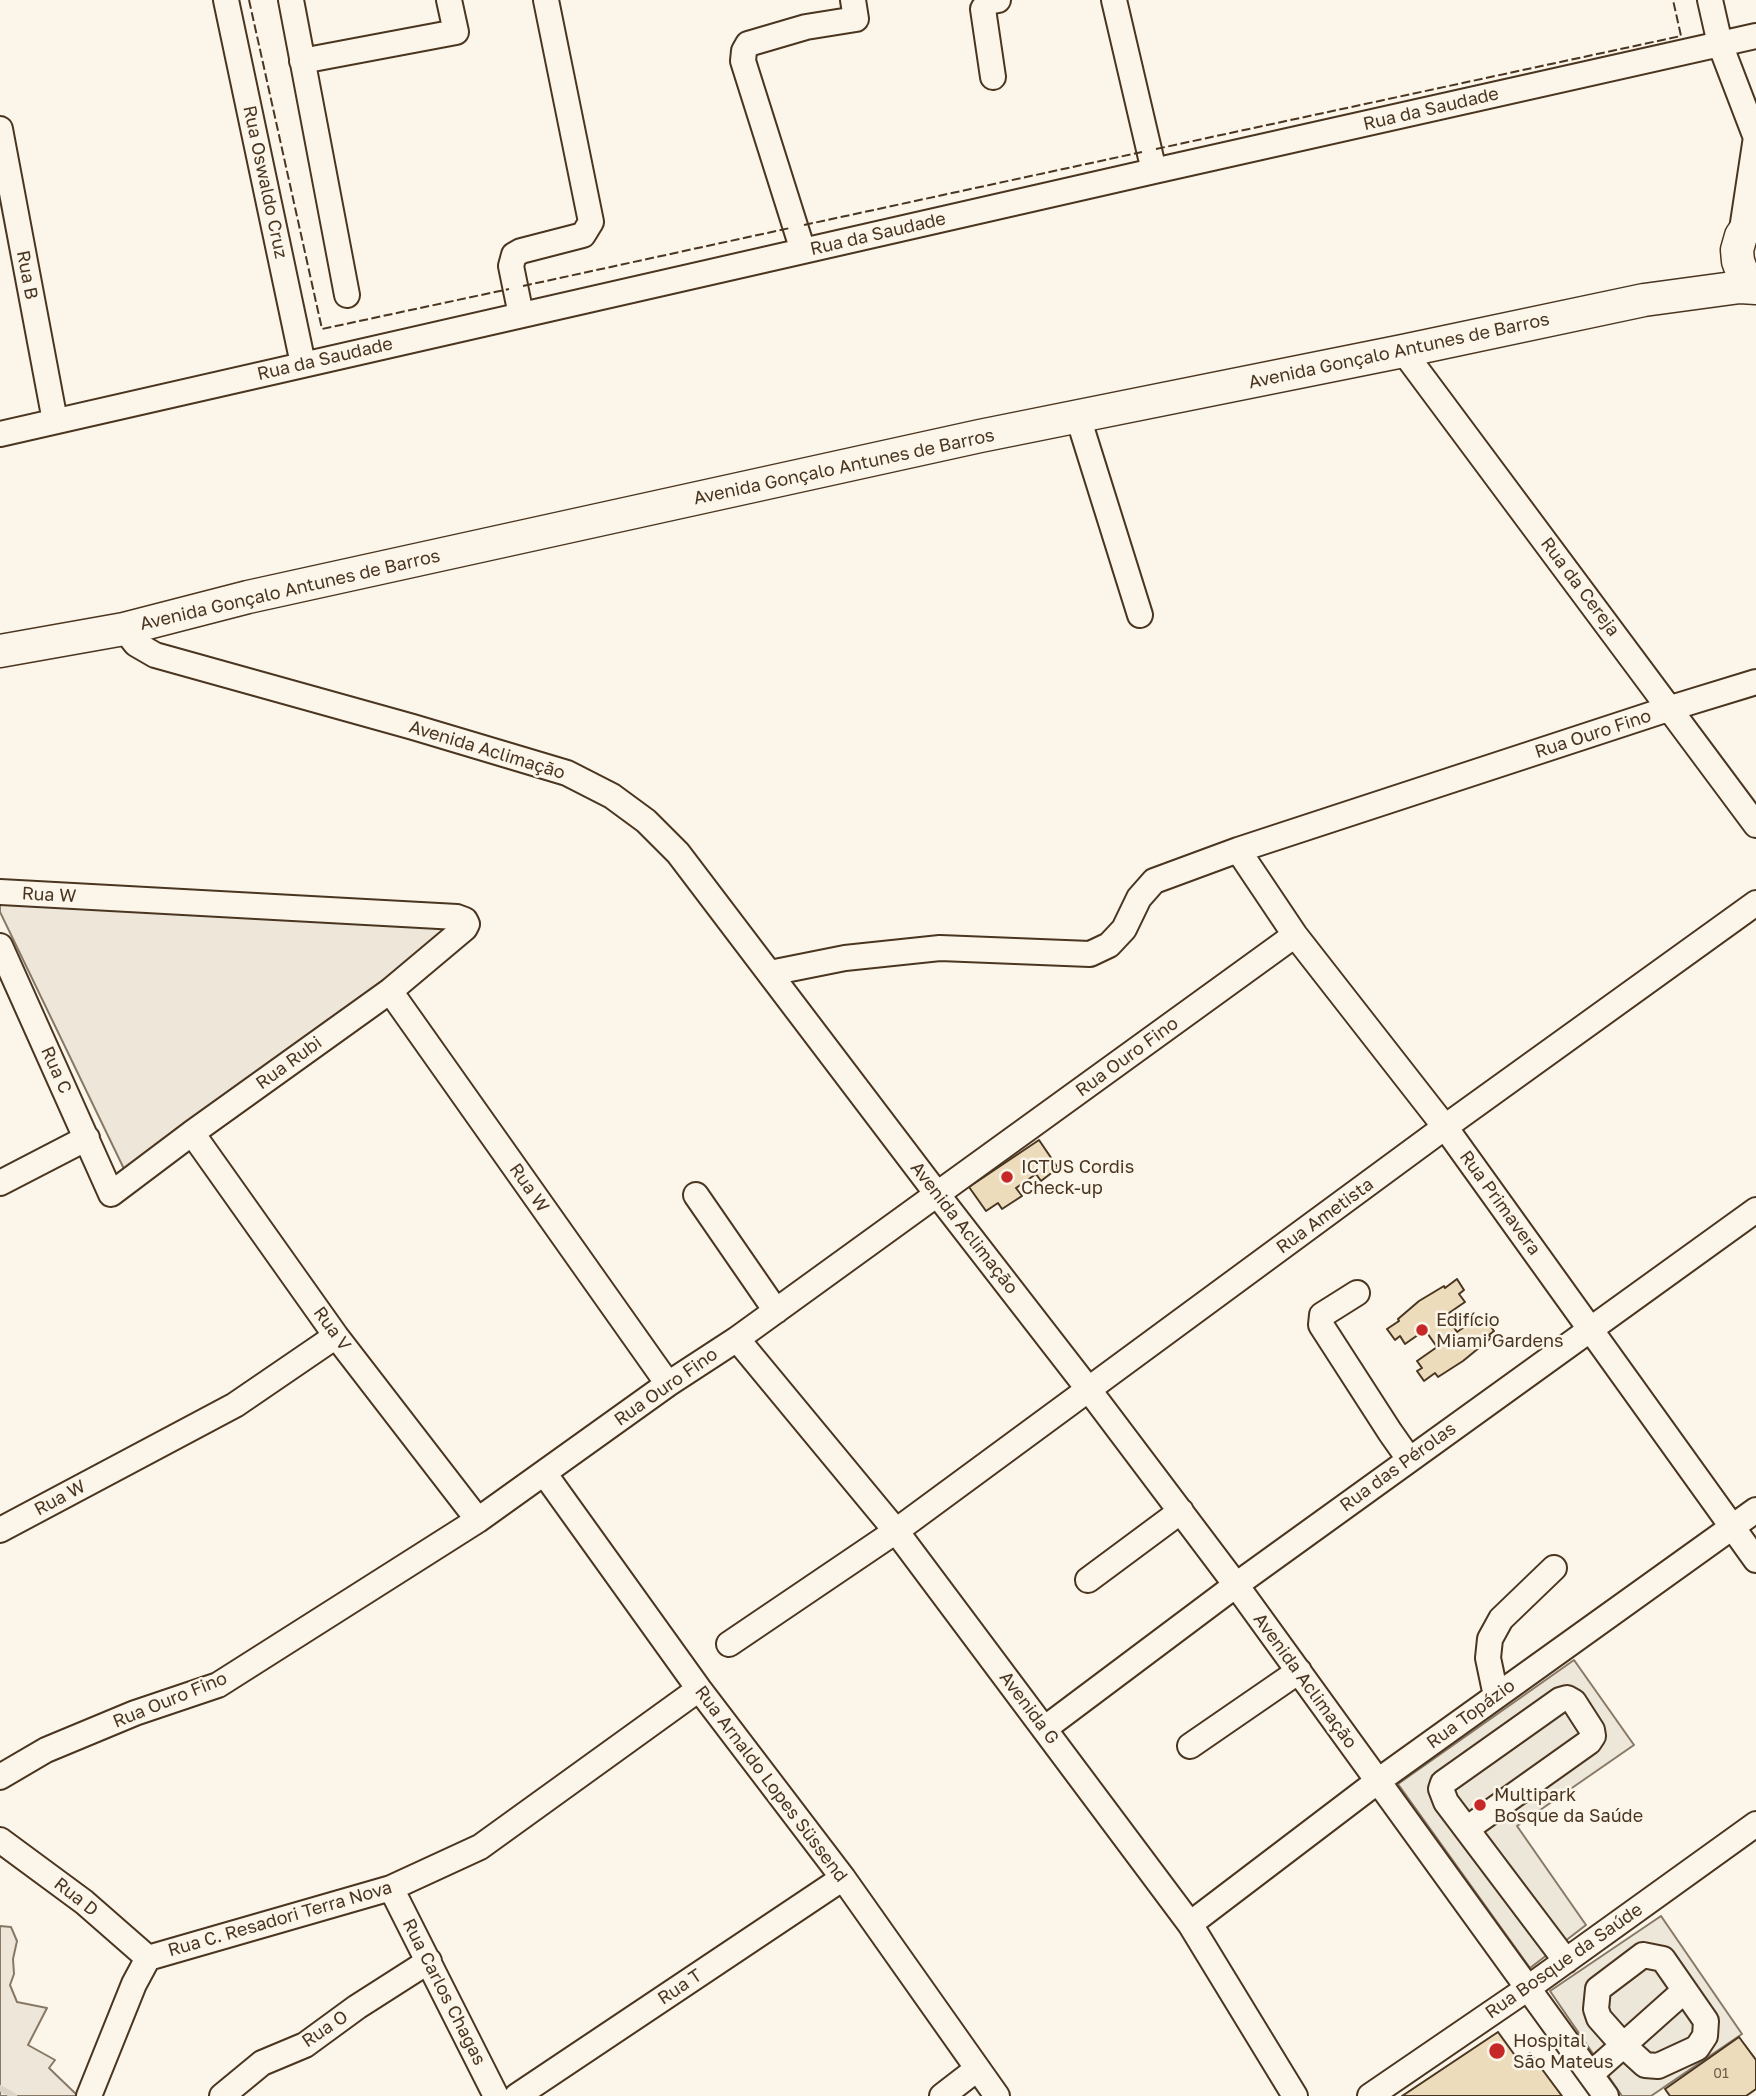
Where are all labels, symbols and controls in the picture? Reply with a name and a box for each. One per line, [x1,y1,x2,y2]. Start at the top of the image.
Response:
street label: Rua da Saudade [1361,83,1501,135]
street label: Rua Oswaldo Cruz [238,103,292,261]
street label: Rua da Saudade [808,208,948,260]
street label: Rua B [12,249,42,301]
street label: Avenida Gonçalo Antunes de Barros [1246,308,1552,394]
street label: Rua da Saudade [255,333,395,385]
street label: Avenida Gonçalo Antunes de Barros [691,424,997,510]
street label: Rua da Cereja [1536,533,1624,641]
street label: Avenida Gonçalo Antunes de Barros [138,545,442,635]
street label: Rua Ouro Fino [1532,705,1654,763]
street label: Avenida Aclimação [406,716,568,784]
street label: Rua W [21,883,77,907]
street label: Rua Ouro Fino [1072,1013,1182,1101]
street label: Rua Rubi [252,1032,326,1094]
street label: Rua C [36,1043,76,1097]
street label: Rua Primavera [1455,1146,1545,1260]
place label: ICTUS Cordis Check-up [1021,1156,1134,1198]
street label: Avenida Aclimação [906,1158,1022,1298]
street label: Rua W [504,1159,554,1217]
marker: ICTUS Cordis Check-up [999,1169,1015,1185]
street label: Rua Ametista [1272,1174,1378,1258]
street label: Rua V [309,1303,355,1355]
place label: Edifício Miami Gardens [1436,1309,1564,1352]
marker: Edifício Miami Gardens [1414,1322,1430,1338]
street label: Rua Ouro Fino [610,1343,722,1431]
street label: Rua das Pérolas [1336,1418,1460,1516]
street label: Rua W [31,1476,89,1520]
street label: Avenida Aclimação [1249,1609,1361,1753]
street label: Rua Ouro Fino [110,1667,230,1733]
street label: Avenida G [995,1667,1063,1749]
street label: Rua Topázio [1423,1675,1519,1753]
street label: Rua Arnaldo Lopes Süssend [690,1682,852,1886]
place label: Multipark Bosque da Saúde [1494,1784,1643,1826]
marker: Multipark Bosque da Saúde [1472,1797,1488,1813]
street label: Rua D [50,1873,102,1921]
street label: Rua C. Resadori Terra Nova [166,1877,394,1961]
street label: Rua Bosque da Saúde [1481,1899,1647,2023]
street label: Rua Carlos Chagas [398,1915,490,2069]
street label: Rua T [654,1964,706,2010]
street label: Rua O [298,2006,352,2052]
place label: Hospital São Mateus [1513,2030,1614,2072]
marker: Hospital São Mateus [1487,2041,1507,2061]
house number: 01 [1713,2066,1729,2082]

